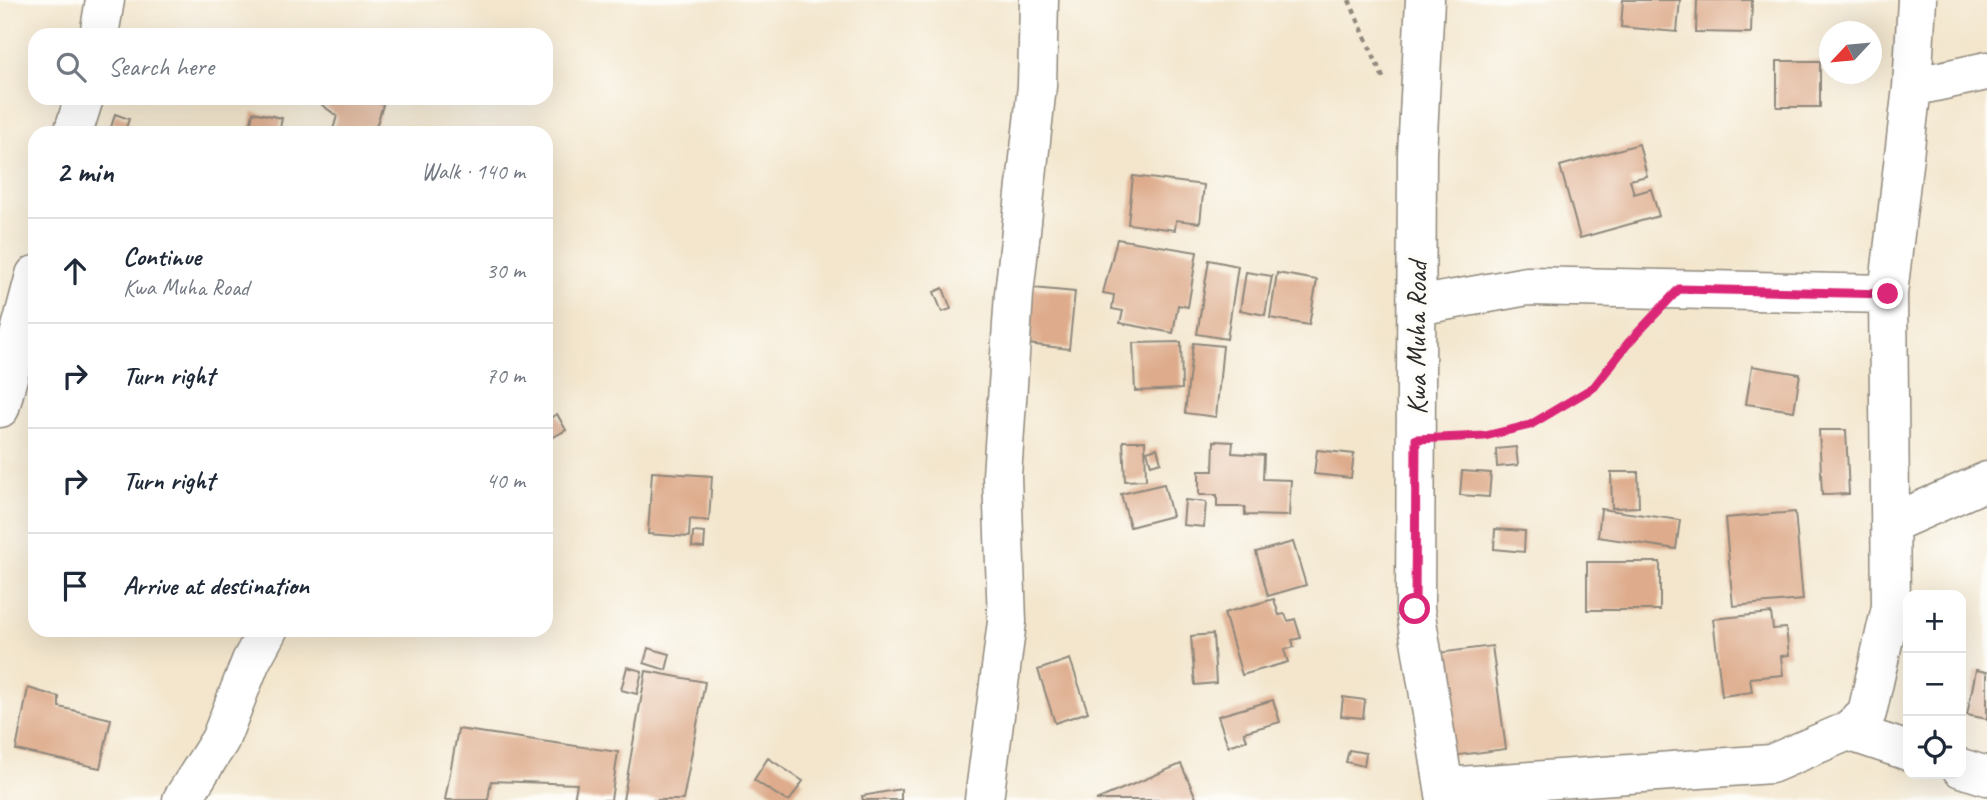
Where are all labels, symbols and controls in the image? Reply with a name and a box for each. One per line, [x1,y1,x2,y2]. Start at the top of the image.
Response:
north arrow [1819,21,1882,84]
search box [28,28,553,105]
icon: search [52,48,90,86]
text: Search here [108,50,214,83]
text: 2 min [56,153,113,191]
text: Walk · 140 m [421,157,525,186]
text: Continue [123,240,201,273]
icon: ahead [56,252,94,290]
text: 30 m [486,256,525,285]
street label: Kwa Muha Road [1399,257,1434,415]
text: Kwa Muha Road [123,273,249,302]
route end [1872,278,1903,309]
icon: right [56,357,94,395]
text: Turn right [123,359,214,392]
text: 70 m [486,361,525,390]
icon: right [56,462,94,500]
text: Turn right [123,464,214,497]
text: 40 m [486,466,525,495]
icon: arrive [56,567,94,605]
text: Arrive at destination [123,569,309,602]
map controls [1903,590,1966,779]
button: + [1903,590,1966,653]
route start [1399,593,1430,624]
button: − [1903,653,1966,716]
button: locate [1903,716,1966,779]

